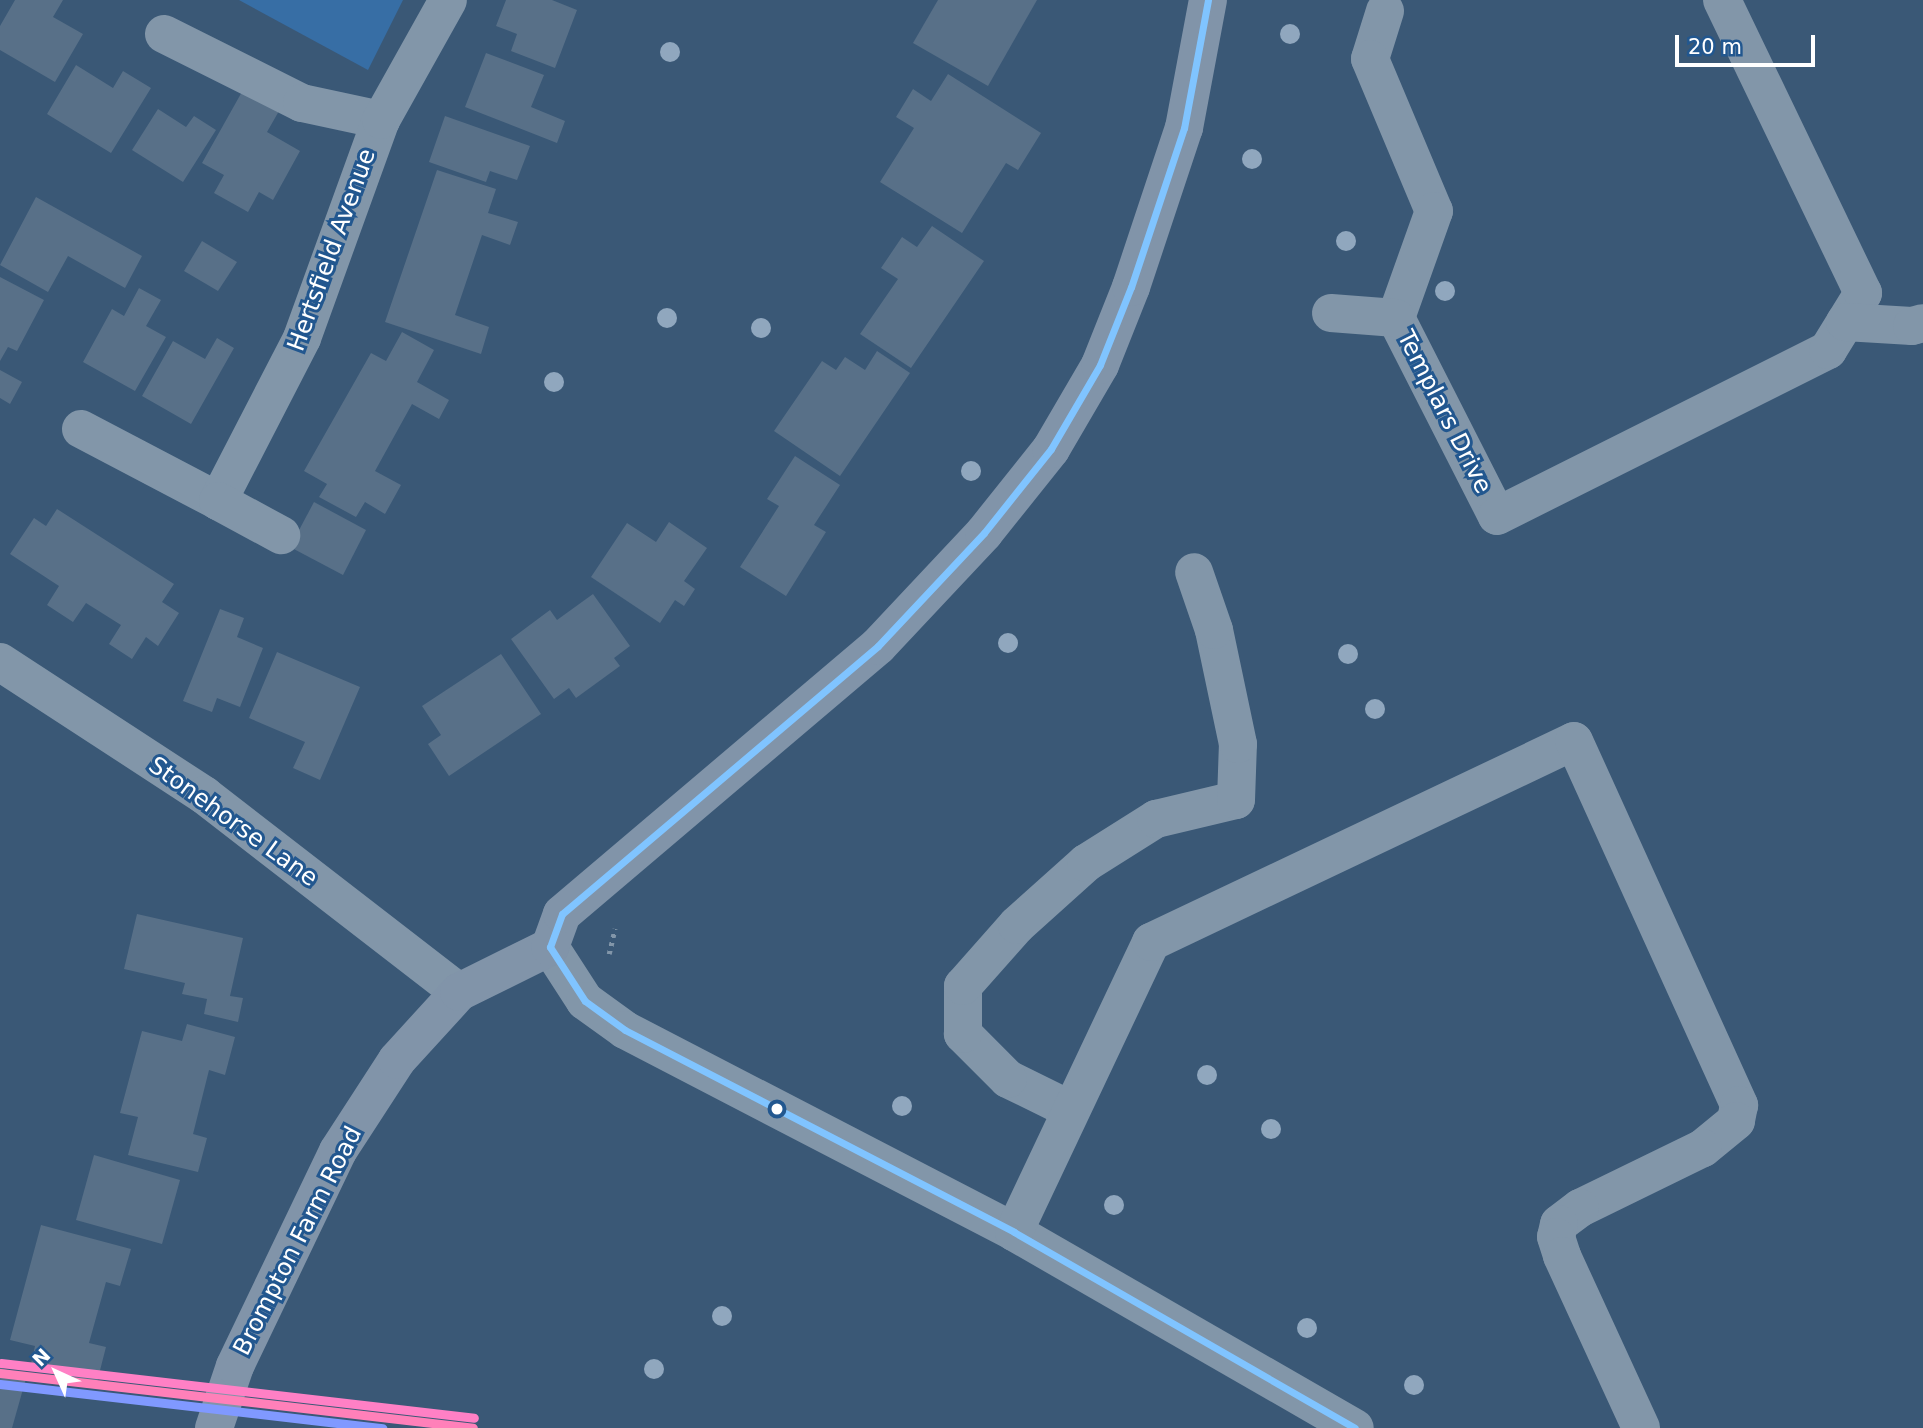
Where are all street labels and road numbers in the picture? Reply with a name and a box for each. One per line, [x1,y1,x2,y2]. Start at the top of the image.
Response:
street label: Hertsfield Avenue [282,145,382,355]
street label: Templars Drive [1390,326,1498,498]
street label: Stonehorse Lane [143,751,323,893]
street label: Brompton Farm Road [228,1122,368,1360]

